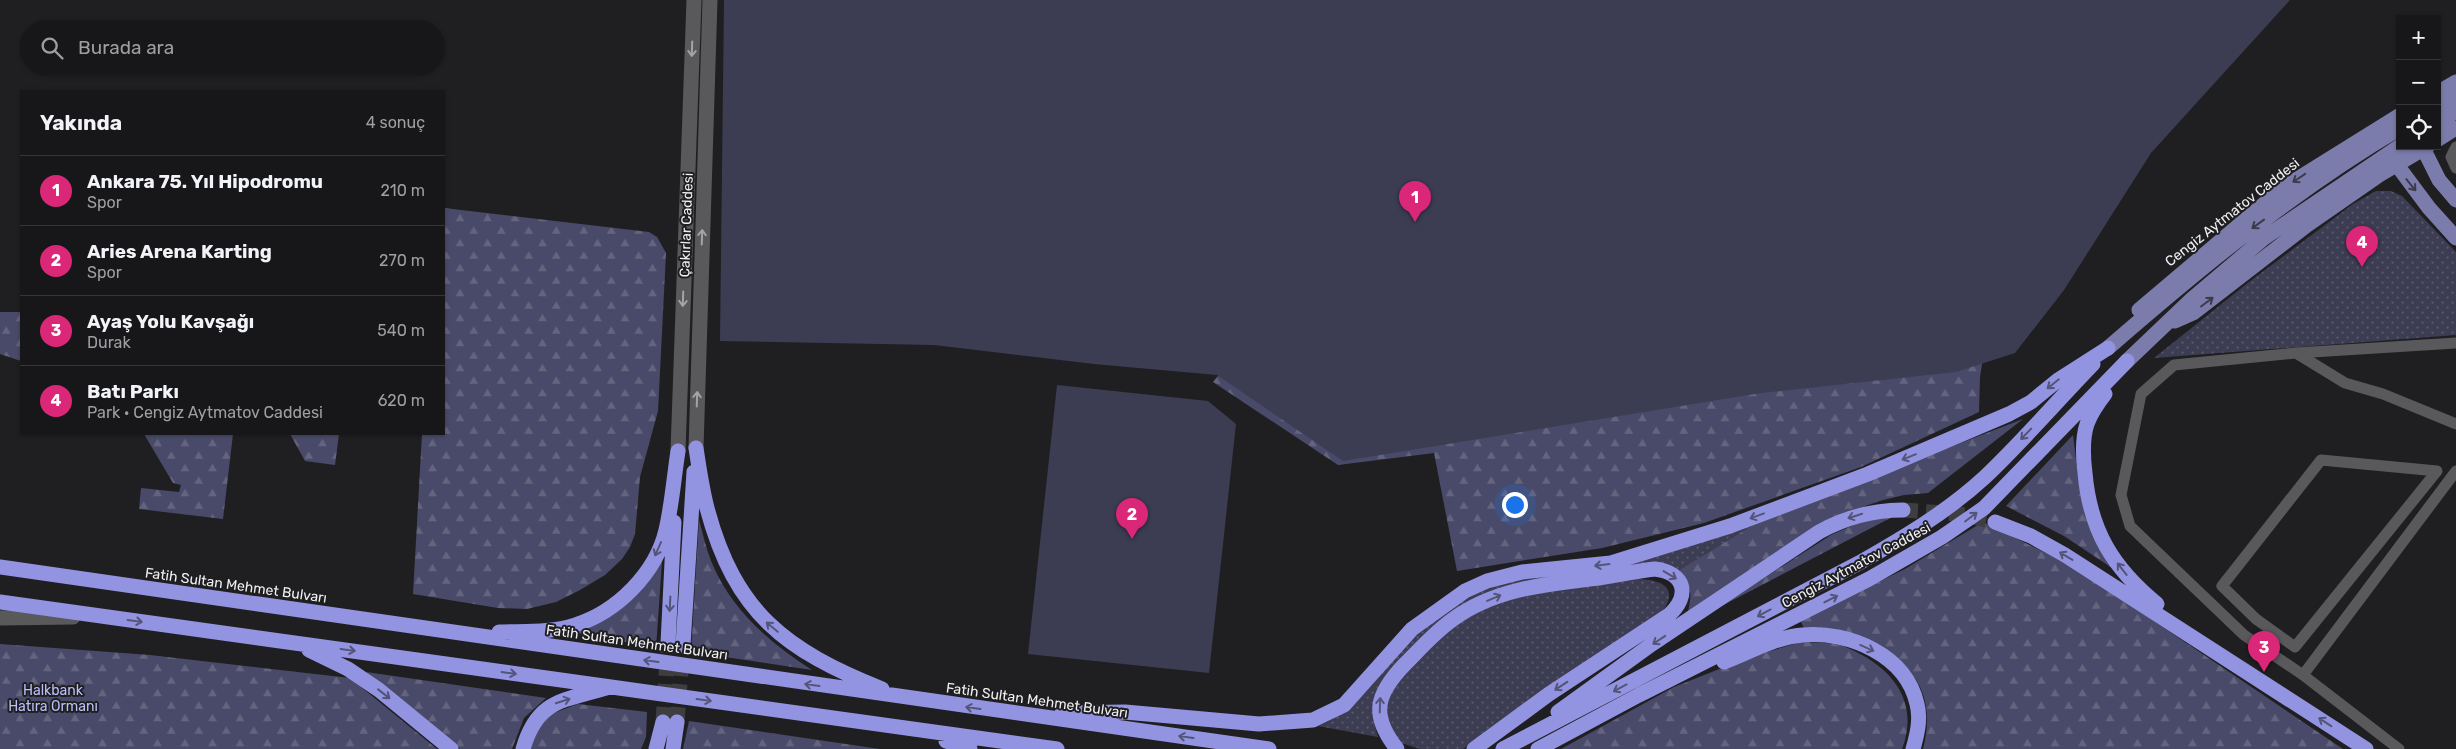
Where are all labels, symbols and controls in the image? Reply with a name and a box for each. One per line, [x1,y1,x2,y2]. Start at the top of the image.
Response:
map controls [2396,15,2441,150]
button: + [2396,15,2441,60]
search box [20,20,445,75]
icon: search [38,34,66,62]
text: Burada ara [78,36,174,59]
one-way arrow [687,40,697,56]
button: − [2396,60,2441,105]
button: locate [2396,105,2441,150]
text: Yakında [40,110,122,135]
text: 4 sonuç [366,113,425,132]
street label: Cengiz Aytmatov Caddesi [2162,155,2303,270]
text: Ankara 75. Yıl Hipodromu [87,170,323,193]
street label: Çakırlar Caddesi [676,172,697,278]
one-way arrow [2292,173,2306,183]
one-way arrow [2406,178,2417,191]
text: 1 [52,181,60,200]
text: 210 m [380,181,425,200]
pin: 1 [1399,181,1431,222]
text: Spor [87,193,122,212]
one-way arrow [2251,219,2265,229]
pin: 4 [2346,226,2378,267]
one-way arrow [698,229,707,245]
text: Aries Arena Karting [87,240,272,263]
text: 2 [51,251,61,270]
text: 270 m [379,251,425,270]
text: Spor [87,263,122,282]
one-way arrow [678,290,688,306]
one-way arrow [2200,297,2214,307]
text: Ayaş Yolu Kavşağı [87,310,254,333]
text: 3 [51,321,61,340]
text: 540 m [377,321,425,340]
text: Durak [87,333,131,352]
one-way arrow [2046,379,2059,390]
text: Batı Parkı [87,380,179,403]
text: 4 [51,391,61,410]
text: 620 m [378,391,425,410]
one-way arrow [693,391,702,407]
text: Park · Cengiz Aytmatov Caddesi [87,403,323,422]
one-way arrow [2020,428,2032,440]
one-way arrow [1901,453,1917,462]
your location [1502,492,1528,518]
pin: 2 [1116,498,1148,539]
one-way arrow [1750,512,1765,521]
one-way arrow [1848,512,1864,522]
one-way arrow [1964,512,1977,523]
street label: Cengiz Aytmatov Caddesi [1779,519,1933,612]
one-way arrow [653,541,663,556]
one-way arrow [2060,550,2074,560]
one-way arrow [1595,560,1611,570]
one-way arrow [2116,563,2127,576]
street label: Fatih Sultan Mehmet Bulvarı [144,564,328,607]
one-way arrow [1663,569,1677,580]
one-way arrow [1487,592,1502,601]
one-way arrow [1823,594,1838,603]
one-way arrow [666,596,675,612]
one-way arrow [1756,608,1771,618]
one-way arrow [127,616,143,626]
street label: Fatih Sultan Mehmet Bulvarı [545,621,729,664]
one-way arrow [765,621,778,633]
pin: 3 [2248,631,2280,672]
one-way arrow [1652,635,1666,645]
one-way arrow [1859,643,1874,653]
one-way arrow [340,646,356,656]
one-way arrow [644,656,660,666]
one-way arrow [501,668,517,678]
one-way arrow [804,679,820,689]
street label: Fatih Sultan Mehmet Bulvarı [945,679,1129,722]
one-way arrow [1555,681,1569,691]
park label: Halkbank Hatıra Ormanı [8,682,98,715]
one-way arrow [1612,683,1627,693]
one-way arrow [377,688,390,699]
one-way arrow [696,695,712,705]
one-way arrow [554,696,570,705]
one-way arrow [1375,698,1385,714]
one-way arrow [965,703,981,713]
one-way arrow [2318,717,2332,727]
one-way arrow [1178,732,1194,742]

